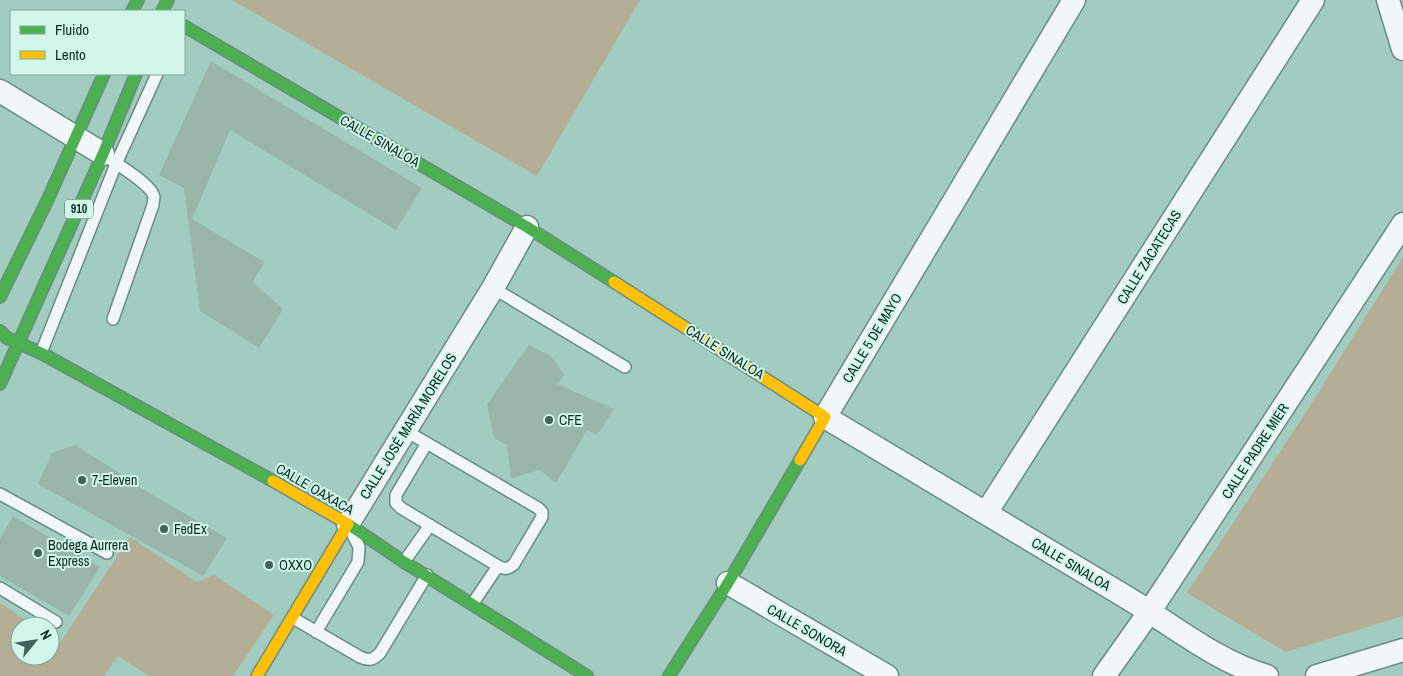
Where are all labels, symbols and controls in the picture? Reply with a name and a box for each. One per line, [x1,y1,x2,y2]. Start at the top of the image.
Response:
legend [10,10,185,75]
text: Fluido [55,19,89,40]
text: Lento [55,44,86,65]
street label: CALLE SINALOA [337,111,423,171]
road number: 910 [65,200,93,218]
street label: CALLE ZACATECAS [1113,206,1185,307]
street label: CALLE 5 DE MAYO [838,290,906,386]
street label: CALLE SINALOA [682,321,768,383]
street label: CALLE JOSÉ MARÍA MORELOS [356,349,461,502]
street label: CALLE PADRE MIER [1217,400,1293,502]
place label: CFE [559,411,582,429]
marker: CFE [543,414,555,426]
street label: CALLE OAXACA [273,459,358,519]
place label: 7-Eleven [92,471,137,489]
marker: 7-Eleven [76,474,88,486]
place label: FedEx [174,520,207,538]
marker: FedEx [158,523,170,535]
street label: CALLE SINALOA [1028,533,1114,595]
place label: Bodega Aurrera Express [48,536,129,570]
marker: Bodega Aurrera Express [32,547,44,559]
place label: OXXO [279,556,312,574]
marker: OXXO [263,559,275,571]
street label: CALLE SONORA [764,600,850,660]
north arrow [10,616,60,666]
text: N [36,626,56,643]

